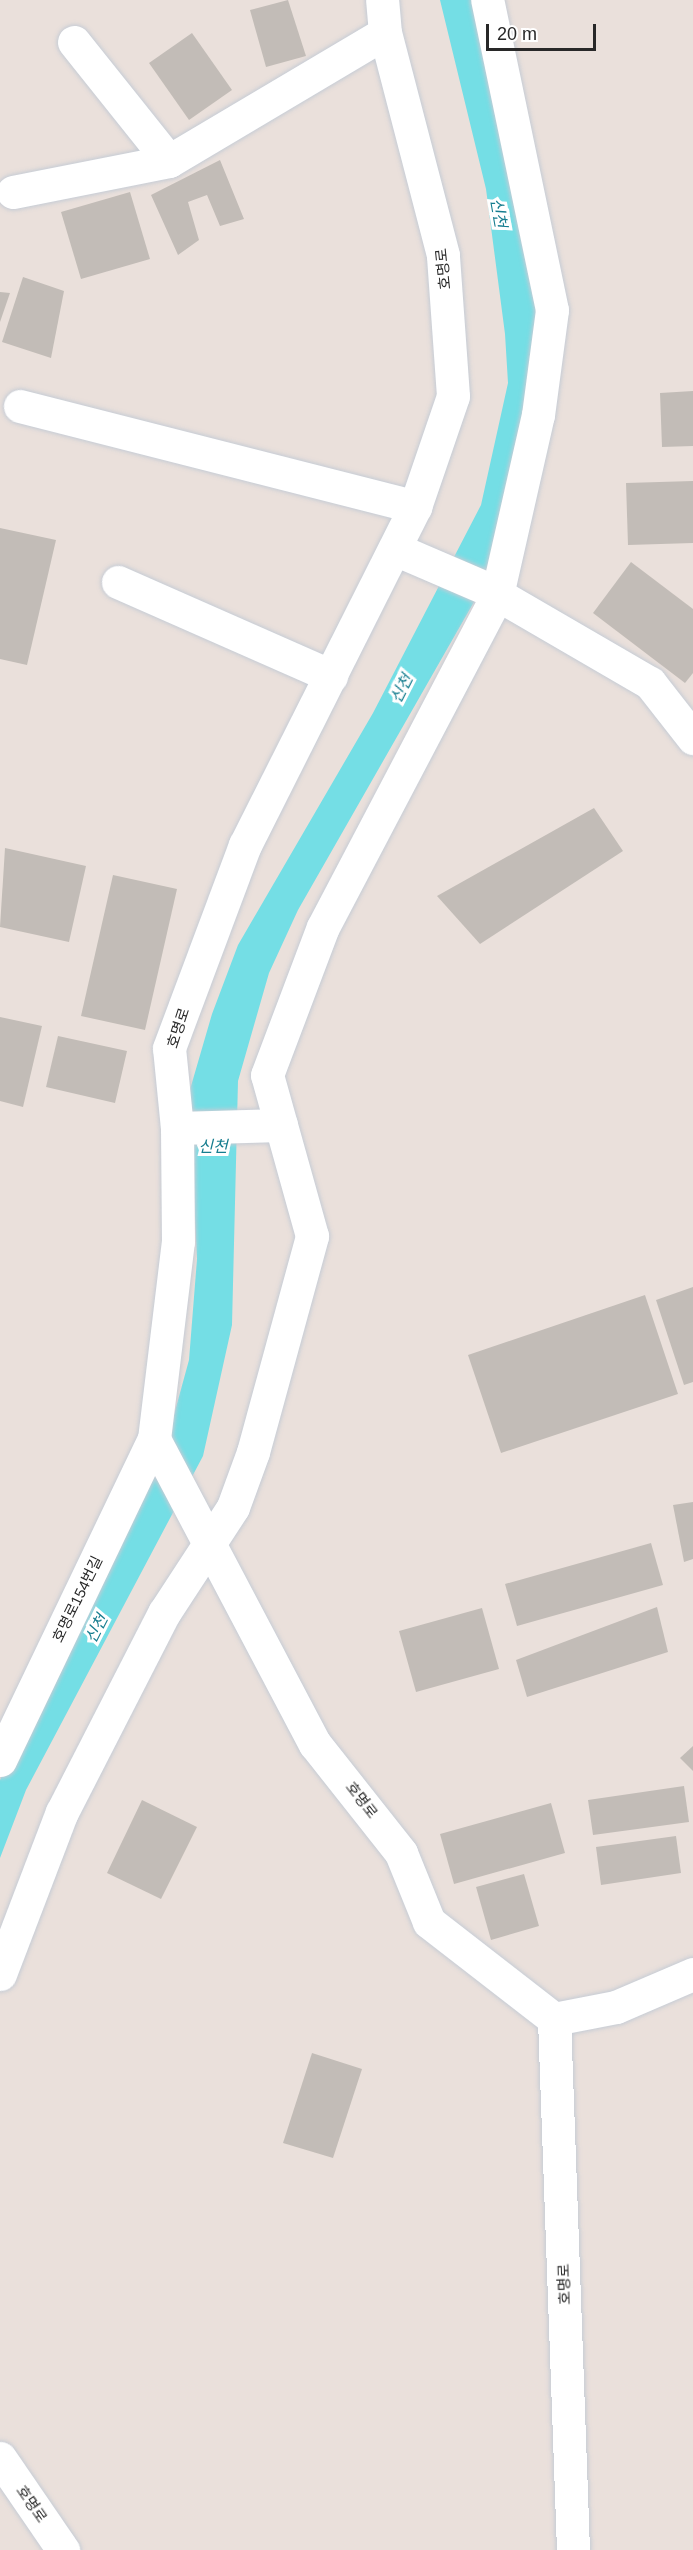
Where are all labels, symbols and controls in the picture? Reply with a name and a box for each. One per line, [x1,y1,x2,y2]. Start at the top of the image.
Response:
scale bar [489,12,598,50]
text: 20 m [497,24,537,44]
water label: 신천 [486,197,510,229]
street label: 호명로 [432,247,454,291]
water label: 신천 [387,672,417,706]
street label: 호명로 [163,1006,193,1050]
water label: 신천 [198,1137,228,1157]
street label: 호명로154번길 [48,1553,106,1645]
water label: 신천 [82,1612,112,1646]
street label: 호명로 [342,1778,382,1822]
street label: 호명로 [554,2263,574,2305]
street label: 호명로 [13,2482,51,2526]

